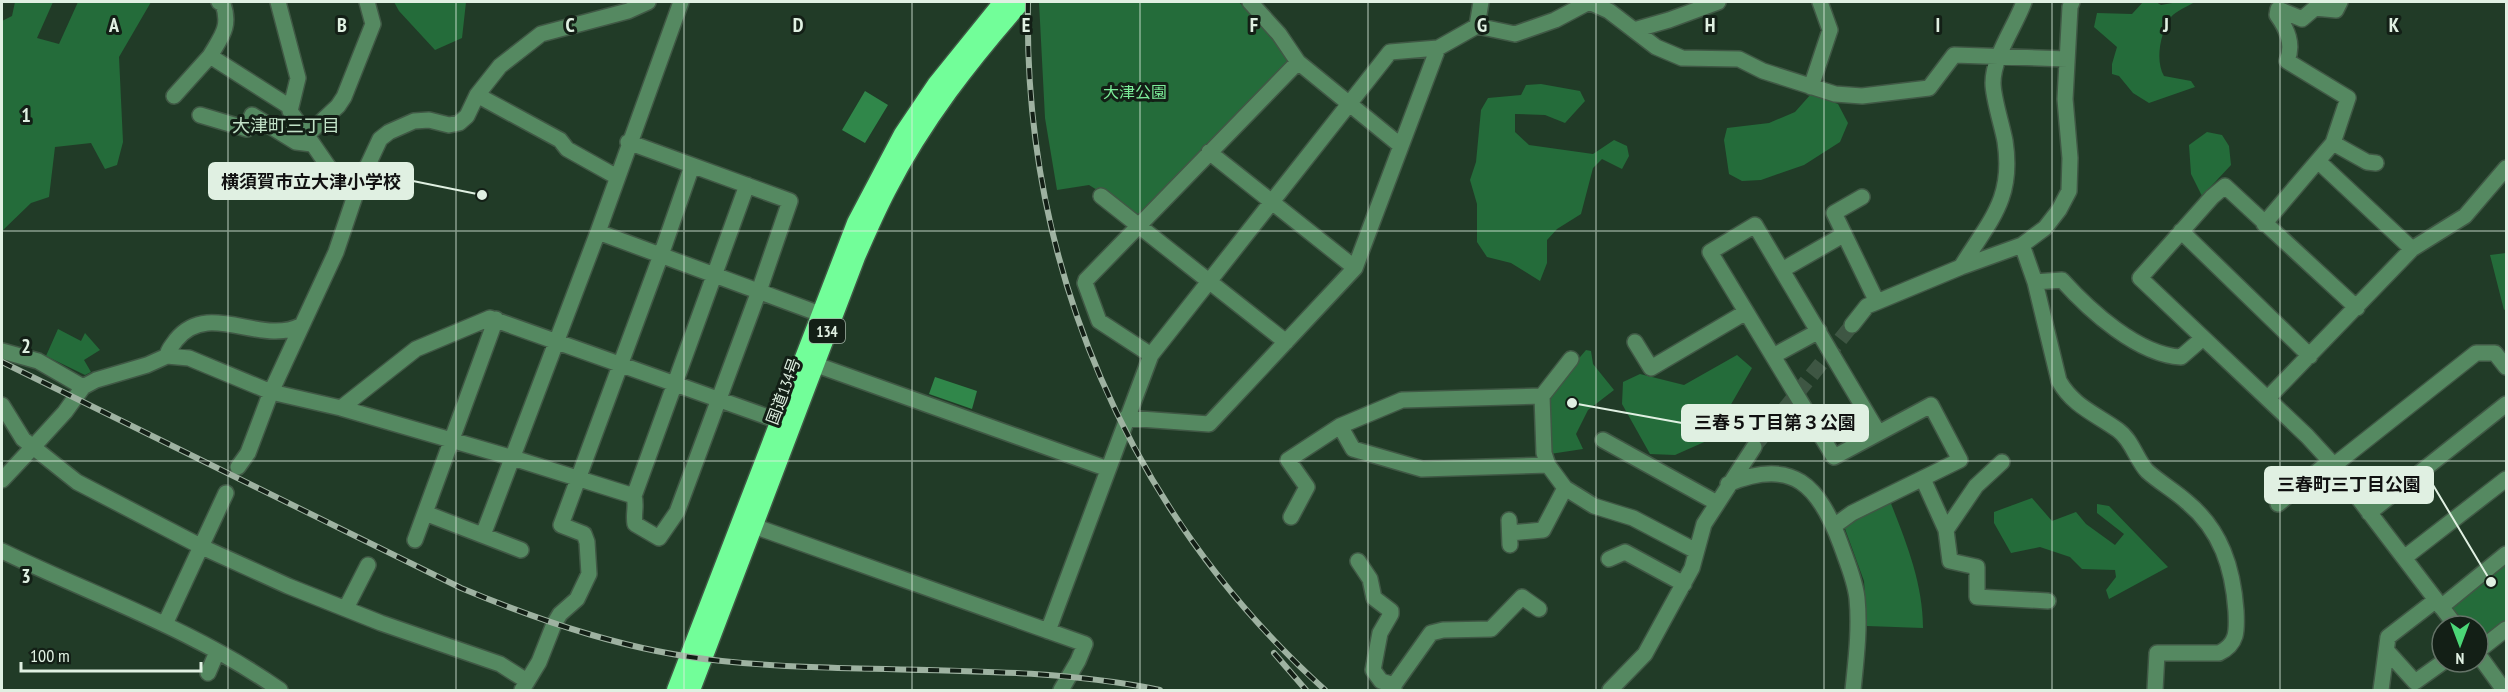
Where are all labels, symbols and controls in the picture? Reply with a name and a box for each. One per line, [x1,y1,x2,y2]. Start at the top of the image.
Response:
text: A [108,12,120,38]
text: B [337,12,347,38]
text: C [565,12,575,38]
text: D [793,12,804,38]
text: E [1022,12,1030,38]
text: F [1250,12,1258,38]
text: G [1477,12,1487,38]
text: H [1705,12,1715,38]
text: I [1936,12,1940,38]
text: J [2162,12,2169,38]
text: K [2389,12,2400,38]
park label: 大津公園 [1103,82,1167,102]
text: 1 [21,102,31,128]
district label: 大津町三丁目 [232,114,340,137]
callout: 横須賀市立大津小学校 [209,163,413,199]
text: 横須賀市立大津小学校 [221,170,401,193]
road number: 134 [809,319,845,343]
text: 2 [21,333,31,359]
street label: 国道134号 [762,355,804,427]
callout: 三春５丁目第３公園 [1682,405,1868,441]
text: 三春５丁目第３公園 [1694,411,1856,434]
callout: 三春町三丁目公園 [2265,467,2433,503]
text: 三春町三丁目公園 [2277,473,2421,496]
text: 3 [21,563,31,589]
north arrow [2430,614,2490,674]
scale bar [21,635,201,673]
text: 100 m [30,644,70,667]
text: N [2456,649,2464,669]

